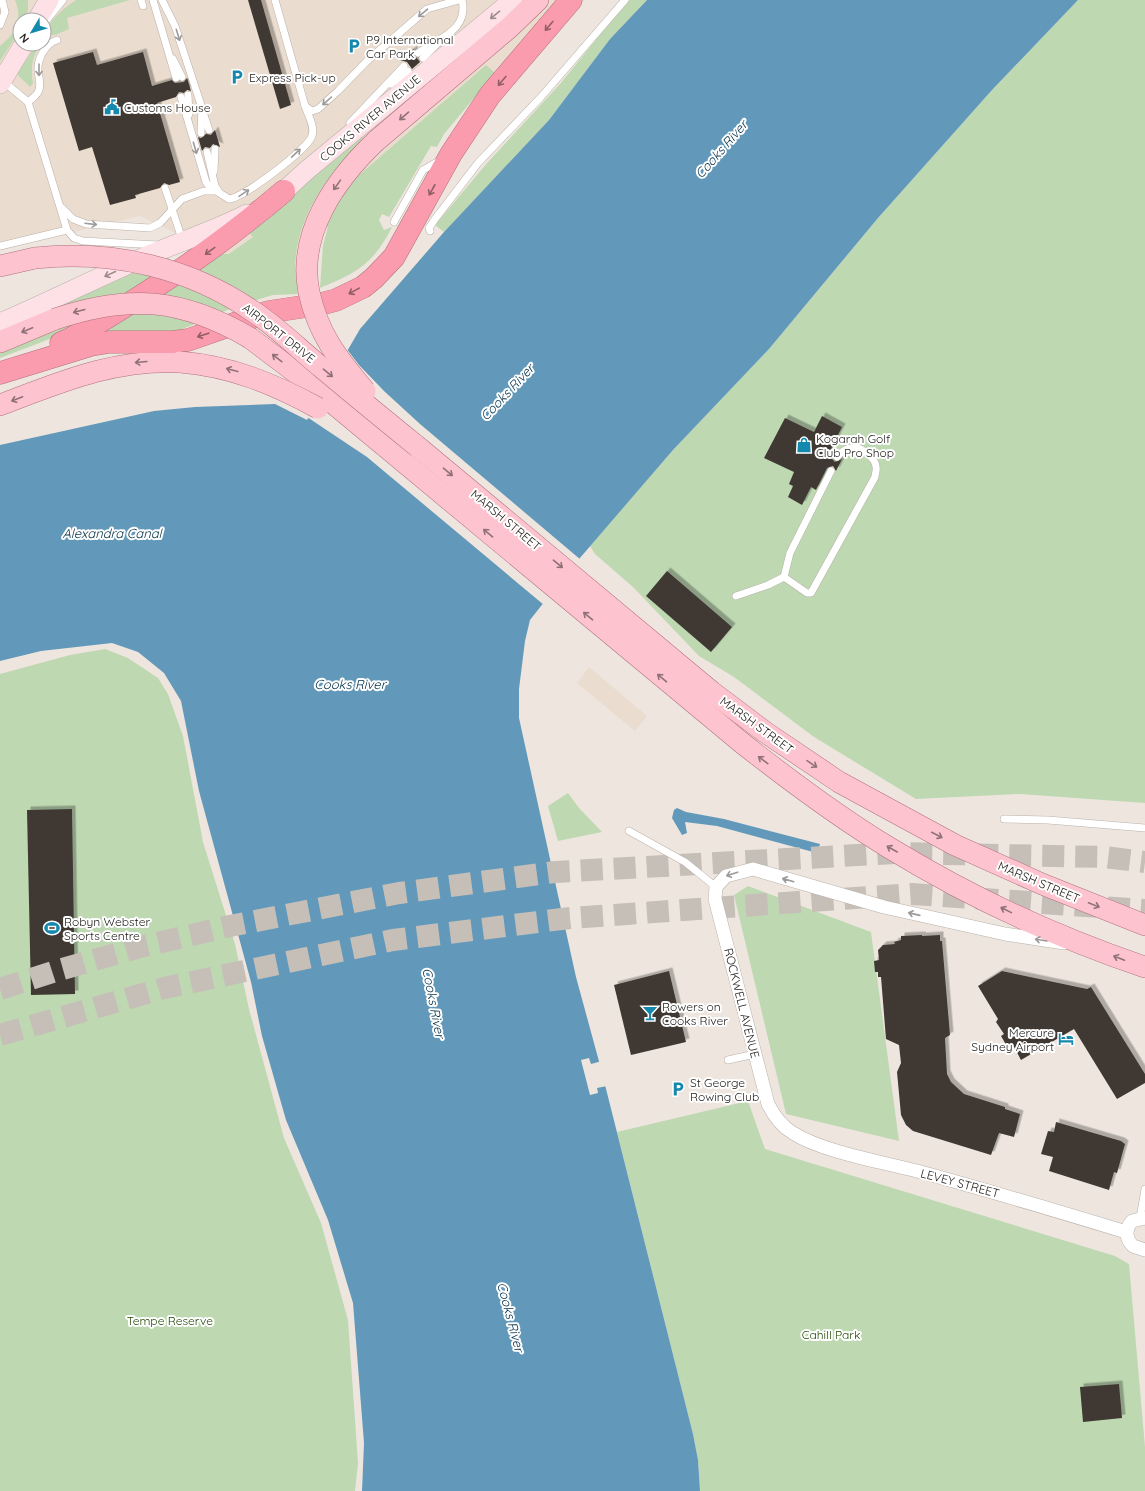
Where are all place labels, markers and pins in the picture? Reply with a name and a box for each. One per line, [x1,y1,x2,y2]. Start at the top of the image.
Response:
place label: P9 International Car Park [366,32,454,61]
parking icon: P9 International Car Park [345,37,363,55]
parking icon: Express Pick-up [228,68,246,86]
place label: Express Pick-up [249,70,336,85]
public building icon: Customs House [103,98,121,116]
place label: Customs House [124,100,211,115]
place label: Kogarah Golf Club Pro Shop [816,431,894,460]
shop icon: Kogarah Golf Club Pro Shop [795,436,813,454]
place label: Robyn Webster Sports Centre [64,914,150,943]
sports icon: Robyn Webster Sports Centre [43,919,61,937]
place label: Rowers on Cooks River [662,999,728,1028]
bar icon: Rowers on Cooks River [641,1004,659,1022]
place label: Mercure Sydney Airport [971,1025,1054,1054]
hotel icon: Mercure Sydney Airport [1057,1030,1075,1048]
place label: St George Rowing Club [690,1075,759,1104]
parking icon: St George Rowing Club [669,1080,687,1098]

